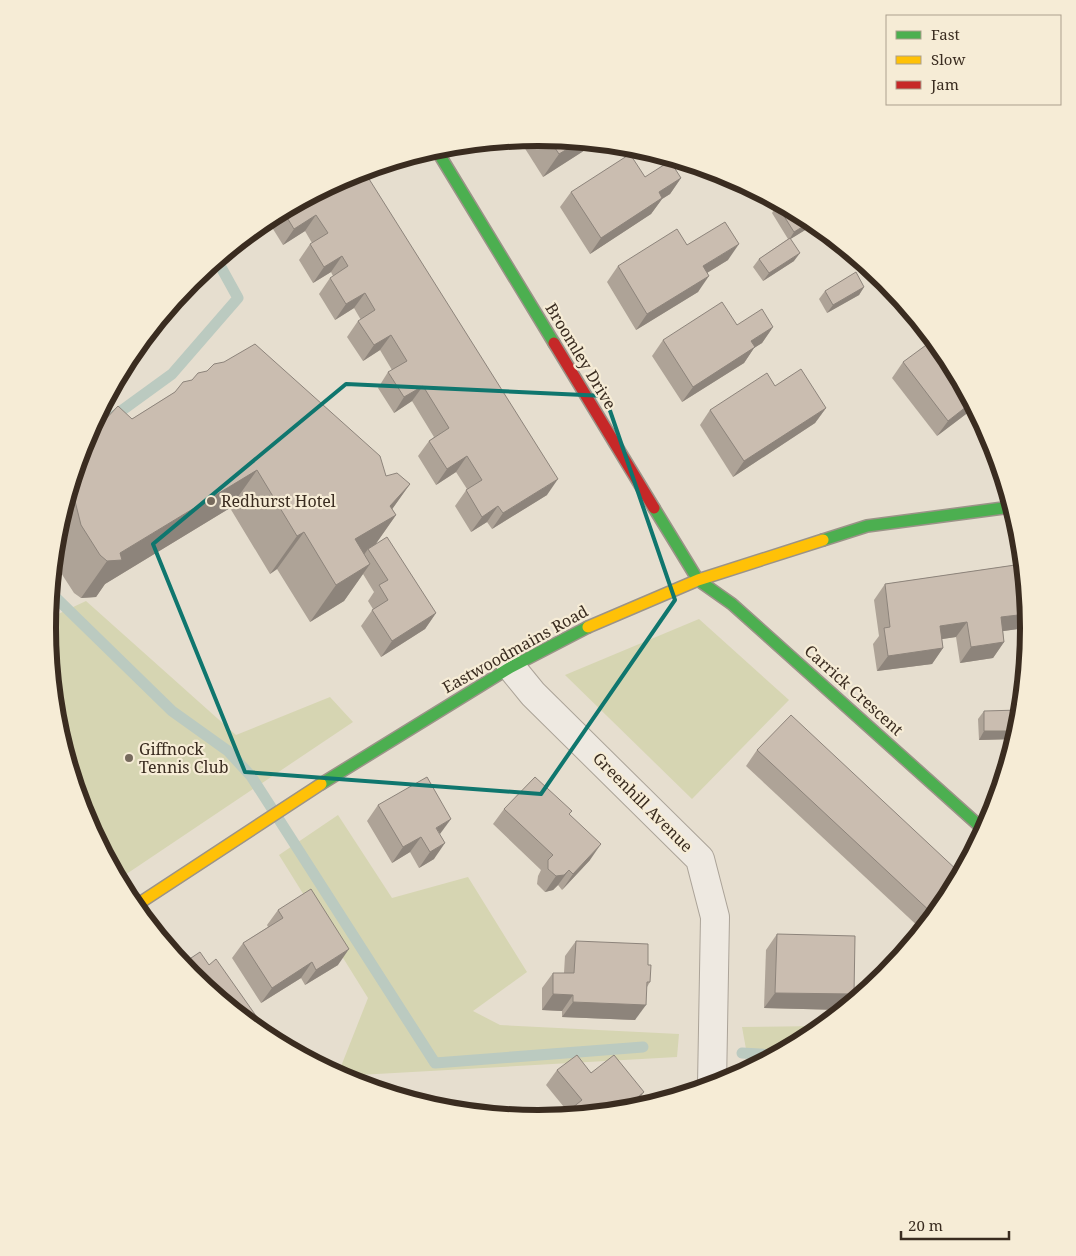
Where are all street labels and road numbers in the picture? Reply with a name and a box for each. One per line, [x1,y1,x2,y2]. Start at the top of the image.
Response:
street label: Broomley Drive [541,299,621,413]
street label: Eastwoodmains Road [438,600,592,698]
street label: Carrick Crescent [800,640,908,741]
street label: Greenhill Avenue [588,747,698,857]

